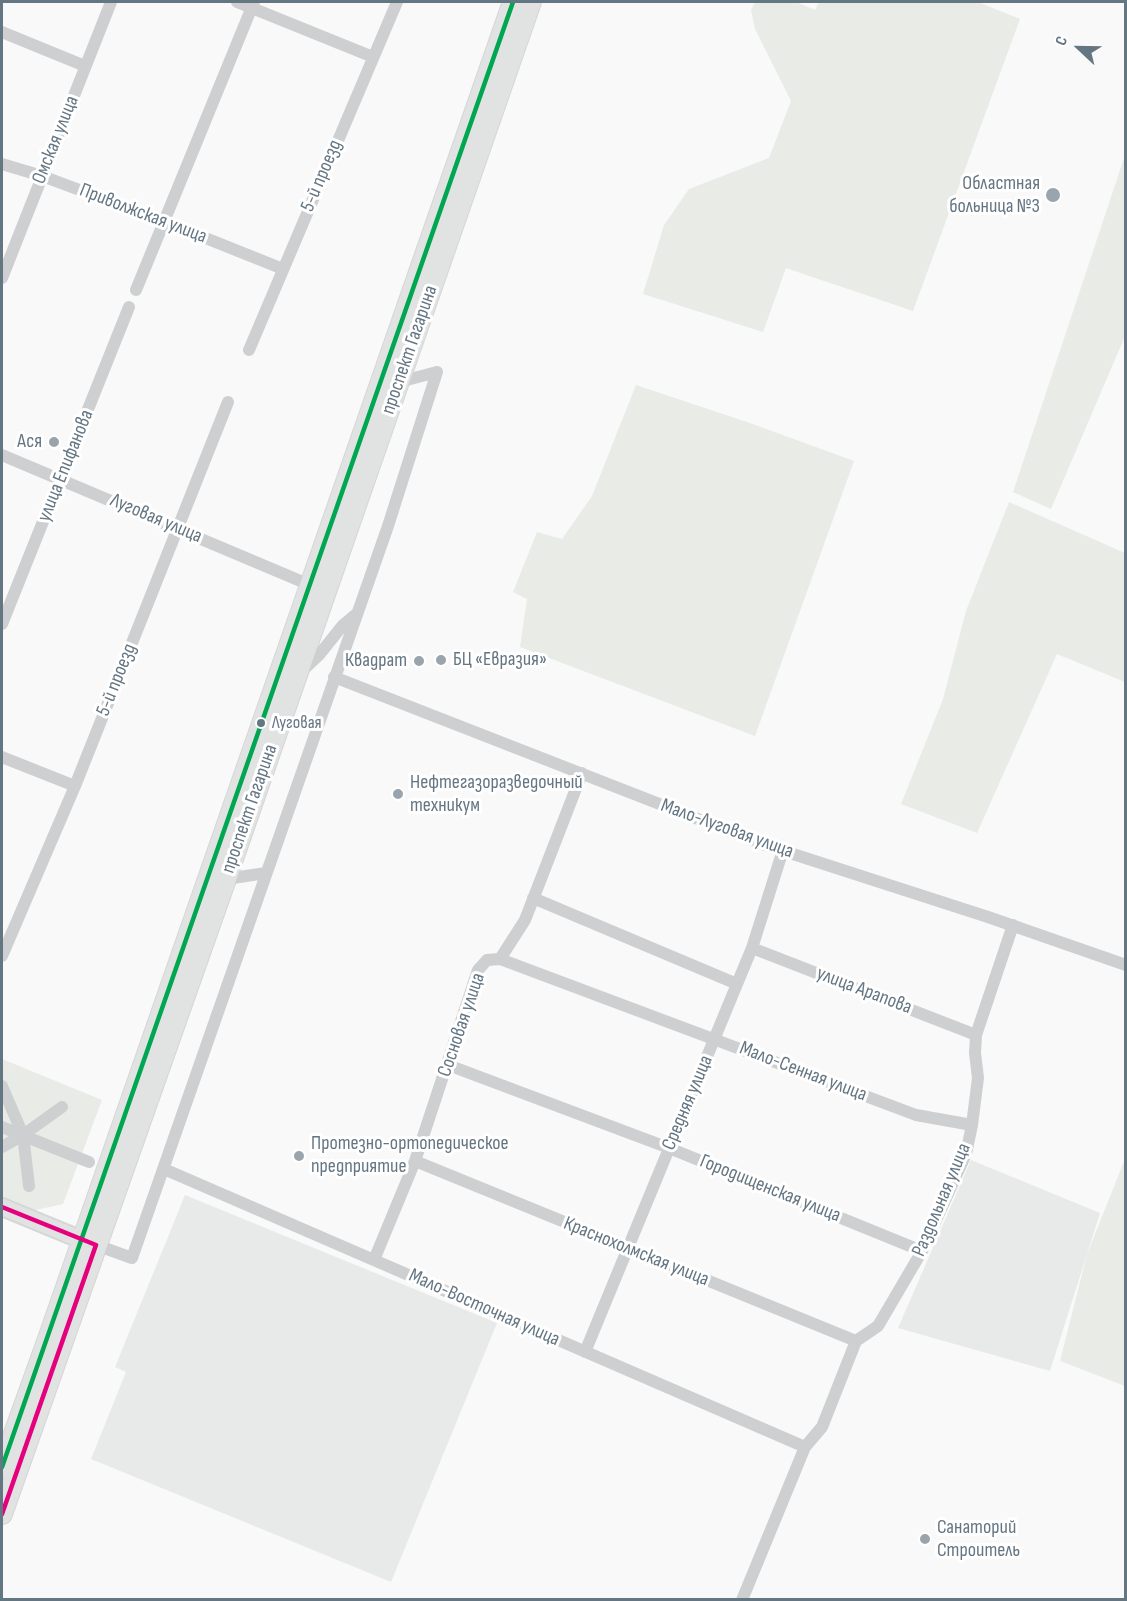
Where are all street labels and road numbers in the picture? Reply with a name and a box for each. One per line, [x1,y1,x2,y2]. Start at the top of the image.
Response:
street label: Омская улица [27,92,85,188]
street label: 5-й проезд [296,137,348,215]
street label: Приволжская улица [76,179,210,249]
street label: проспект Гагарина [377,282,443,418]
street label: улица Епифанова [33,407,99,525]
street label: Луговая улица [106,489,206,549]
street label: 5-й проезд [92,640,142,720]
street label: проспект Гагарина [217,741,283,877]
street label: Мало-Луговая улица [657,794,797,864]
street label: улица Арапова [813,962,915,1020]
street label: Сосновая улица [433,970,491,1080]
street label: Мало-Сенная улица [736,1037,870,1107]
street label: Средняя улица [657,1052,719,1154]
street label: Раздольная улица [907,1140,977,1260]
street label: Городищенская улица [696,1150,844,1228]
street label: Краснохолмская улица [560,1212,712,1292]
street label: Мало-Восточная улица [405,1264,563,1352]

